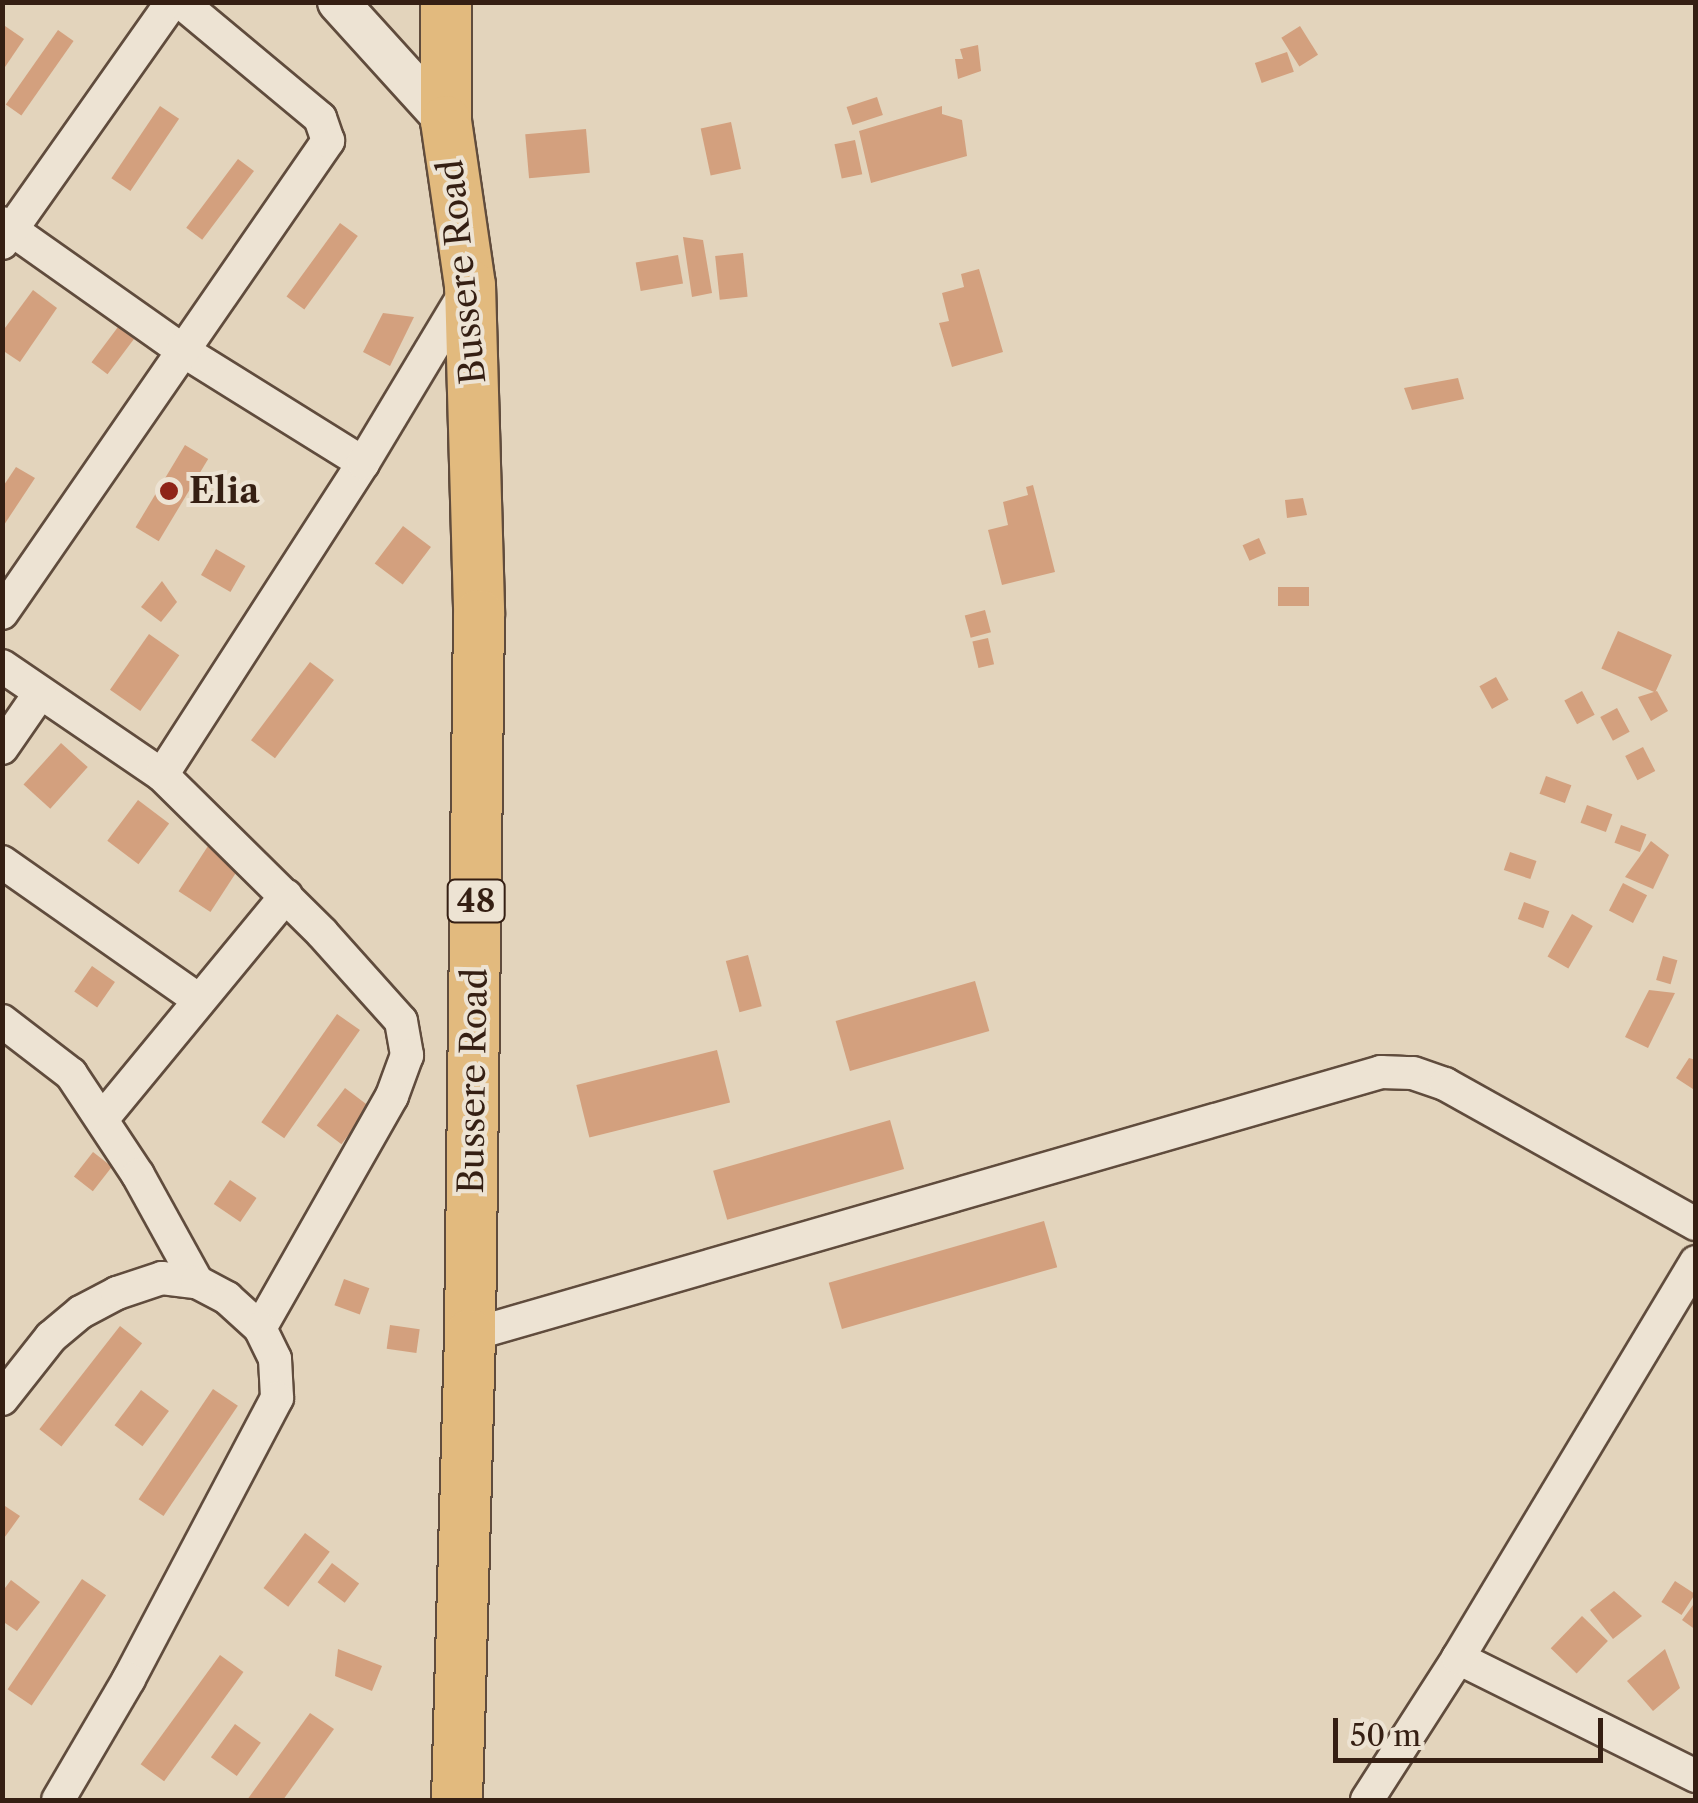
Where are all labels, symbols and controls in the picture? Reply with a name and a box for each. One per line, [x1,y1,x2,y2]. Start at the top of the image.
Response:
street label: Bussere Road [429,157,495,387]
place label: Elia [189,470,259,512]
marker: Elia [158,480,180,502]
road number: 48 [446,874,506,928]
street label: Bussere Road [450,968,496,1194]
scale bar [1338,1698,1608,1760]
text: 50 m [1350,1717,1421,1754]

